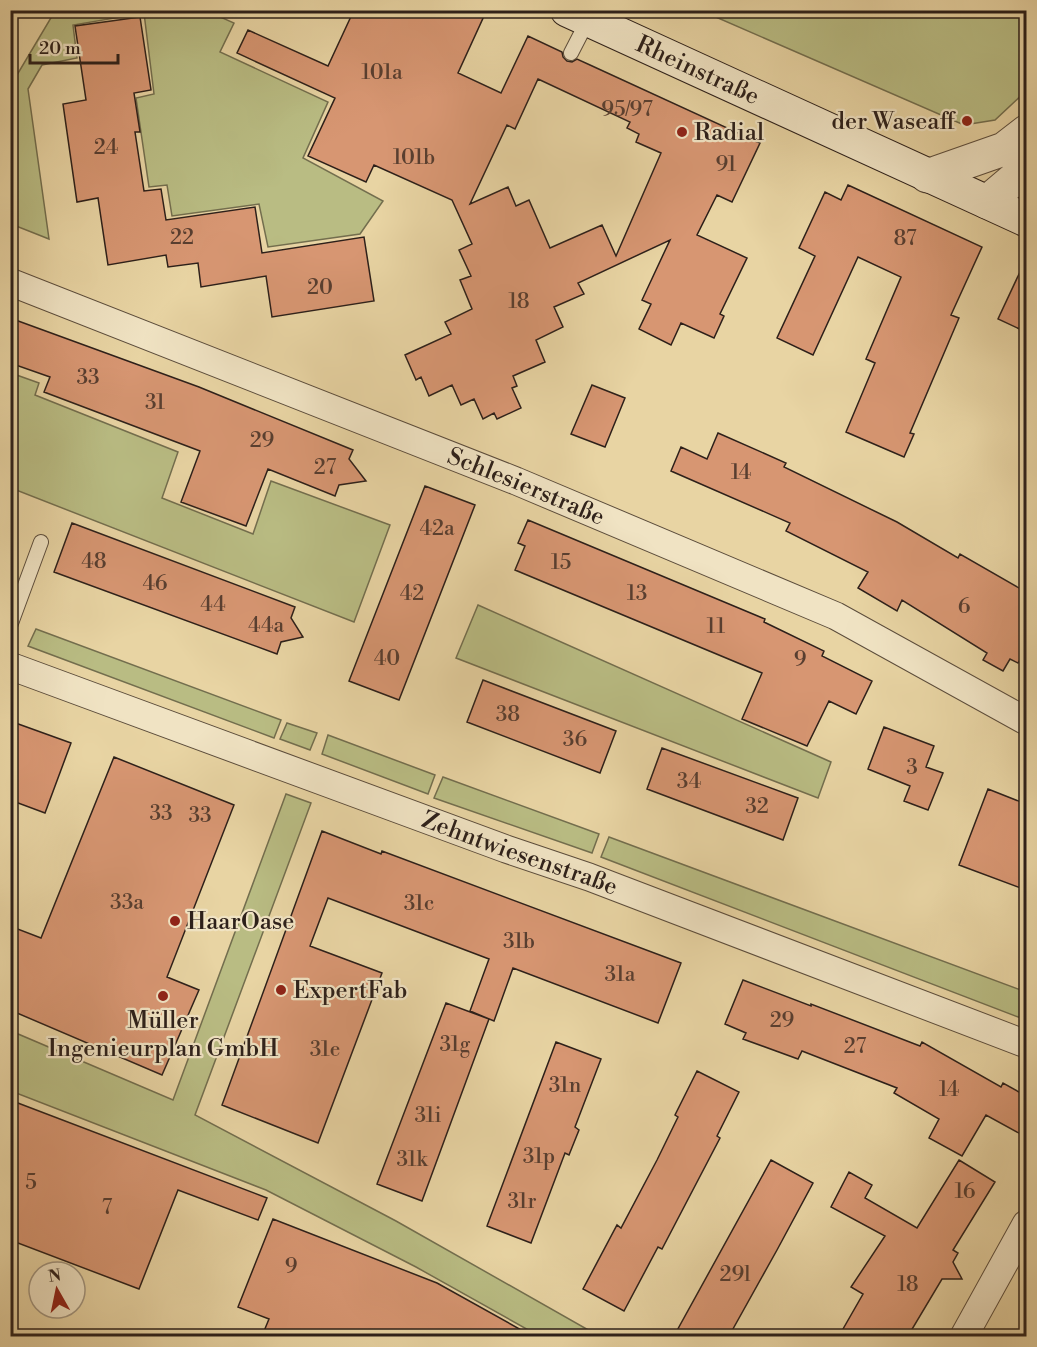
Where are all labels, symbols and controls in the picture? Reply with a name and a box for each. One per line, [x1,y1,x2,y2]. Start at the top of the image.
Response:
scale bar [30,27,118,65]
street label: Rheinstraße [631,30,764,112]
text: 20 m [39,37,81,60]
house number: 101a [361,60,403,86]
house number: 95/97 [601,97,653,123]
place label: der Waseaff [831,107,956,137]
marker: der Waseaff [960,114,974,128]
place label: Radial [694,118,764,148]
marker: Radial [675,125,689,139]
house number: 24 [94,135,118,161]
house number: 101b [393,145,435,171]
house number: 91 [715,152,737,178]
house number: 22 [170,225,194,251]
house number: 87 [893,226,917,252]
house number: 20 [307,275,333,301]
house number: 18 [508,289,530,315]
house number: 33 [76,365,100,391]
house number: 31 [145,390,165,416]
house number: 29 [250,428,274,454]
street label: Schlesierstraße [443,441,609,533]
house number: 27 [314,455,337,481]
house number: 14 [731,460,751,486]
house number: 42a [419,516,455,542]
house number: 48 [81,549,107,575]
house number: 15 [551,550,571,576]
house number: 46 [142,571,168,597]
house number: 42 [400,581,424,607]
house number: 13 [627,581,647,607]
house number: 44 [200,592,226,618]
house number: 6 [958,594,971,620]
house number: 44a [248,613,284,639]
house number: 11 [707,614,725,640]
house number: 40 [374,646,400,672]
house number: 9 [794,647,806,673]
house number: 38 [496,702,520,728]
house number: 36 [563,727,587,753]
house number: 3 [906,755,918,781]
house number: 34 [677,769,701,795]
house number: 32 [745,794,769,820]
house number: 33 [149,801,173,827]
house number: 33 [188,803,212,829]
street label: Zehntwiesenstraße [417,805,622,902]
house number: 33a [110,890,144,916]
house number: 31c [404,891,434,917]
place label: HaarOase [187,907,294,937]
marker: HaarOase [168,914,182,928]
house number: 31b [503,929,535,955]
house number: 31a [605,962,636,988]
place label: ExpertFab [293,976,407,1006]
marker: ExpertFab [274,983,288,997]
marker: Müller Ingenieurplan GmbH [156,989,170,1003]
place label: Müller Ingenieurplan GmbH [48,1006,278,1064]
house number: 29 [770,1008,794,1034]
house number: 31g [439,1032,471,1058]
house number: 27 [844,1034,867,1060]
house number: 31e [310,1037,340,1063]
house number: 31n [549,1073,582,1099]
house number: 14 [939,1077,959,1103]
house number: 31i [414,1103,442,1129]
house number: 31p [523,1144,555,1170]
house number: 31k [396,1147,429,1173]
house number: 5 [25,1170,37,1196]
house number: 16 [954,1179,976,1205]
house number: 31r [507,1189,537,1215]
house number: 7 [102,1195,113,1221]
house number: 9 [285,1254,297,1280]
north arrow [27,1260,87,1320]
house number: 29l [720,1262,750,1288]
text: N [47,1265,63,1287]
house number: 18 [897,1272,919,1298]

